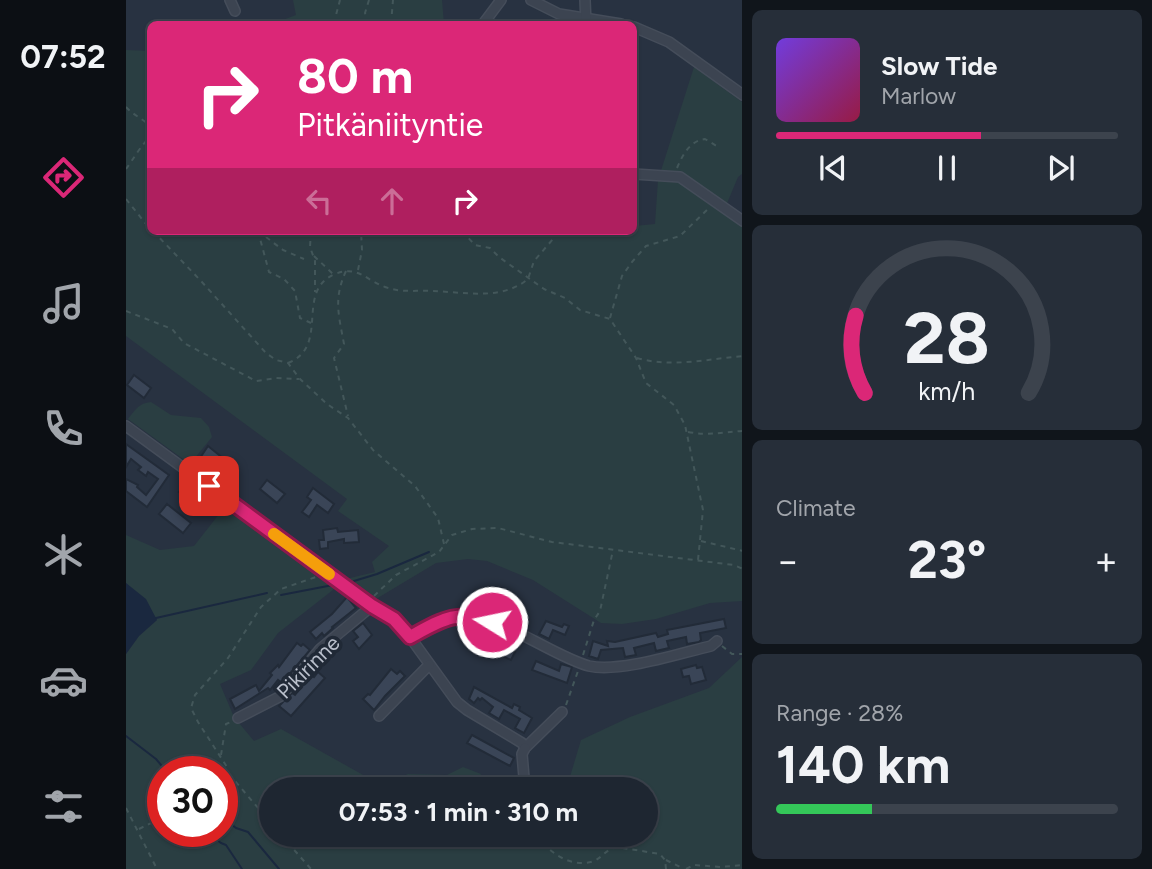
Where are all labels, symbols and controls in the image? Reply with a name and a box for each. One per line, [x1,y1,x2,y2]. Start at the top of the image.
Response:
text: 07:52 [20,38,106,76]
text: 80 m [297,46,413,105]
icon: right [182,49,273,140]
text: Slow Tide [881,50,997,82]
text: Marlow [881,82,956,110]
text: Pitkäniityntie [297,106,483,144]
icon: previous [814,149,852,187]
icon: pause [928,149,966,187]
icon: next [1042,149,1080,187]
icon: directions [39,153,88,202]
icon: left [300,182,338,220]
icon: ahead [373,182,411,220]
icon: right [446,182,484,220]
icon: music [39,279,88,328]
text: 28 [904,295,990,382]
text: km/h [918,376,976,406]
icon: phone [39,404,88,453]
pin [179,456,239,516]
icon: arrive [190,467,228,505]
text: Climate [776,494,855,522]
text: 23° [908,529,986,591]
icon: climate [39,530,88,579]
text: − [776,538,800,584]
text: + [1094,538,1118,584]
position arrow [455,585,529,659]
street label: Pikirinne [271,630,345,704]
icon: car [39,656,88,705]
text: Range · 28% [776,699,903,727]
text: 140 km [776,734,950,796]
speed limit sign: 30 [147,756,238,847]
icon: filters [39,782,88,831]
text: 07:53 · 1 min · 310 m [339,796,578,828]

